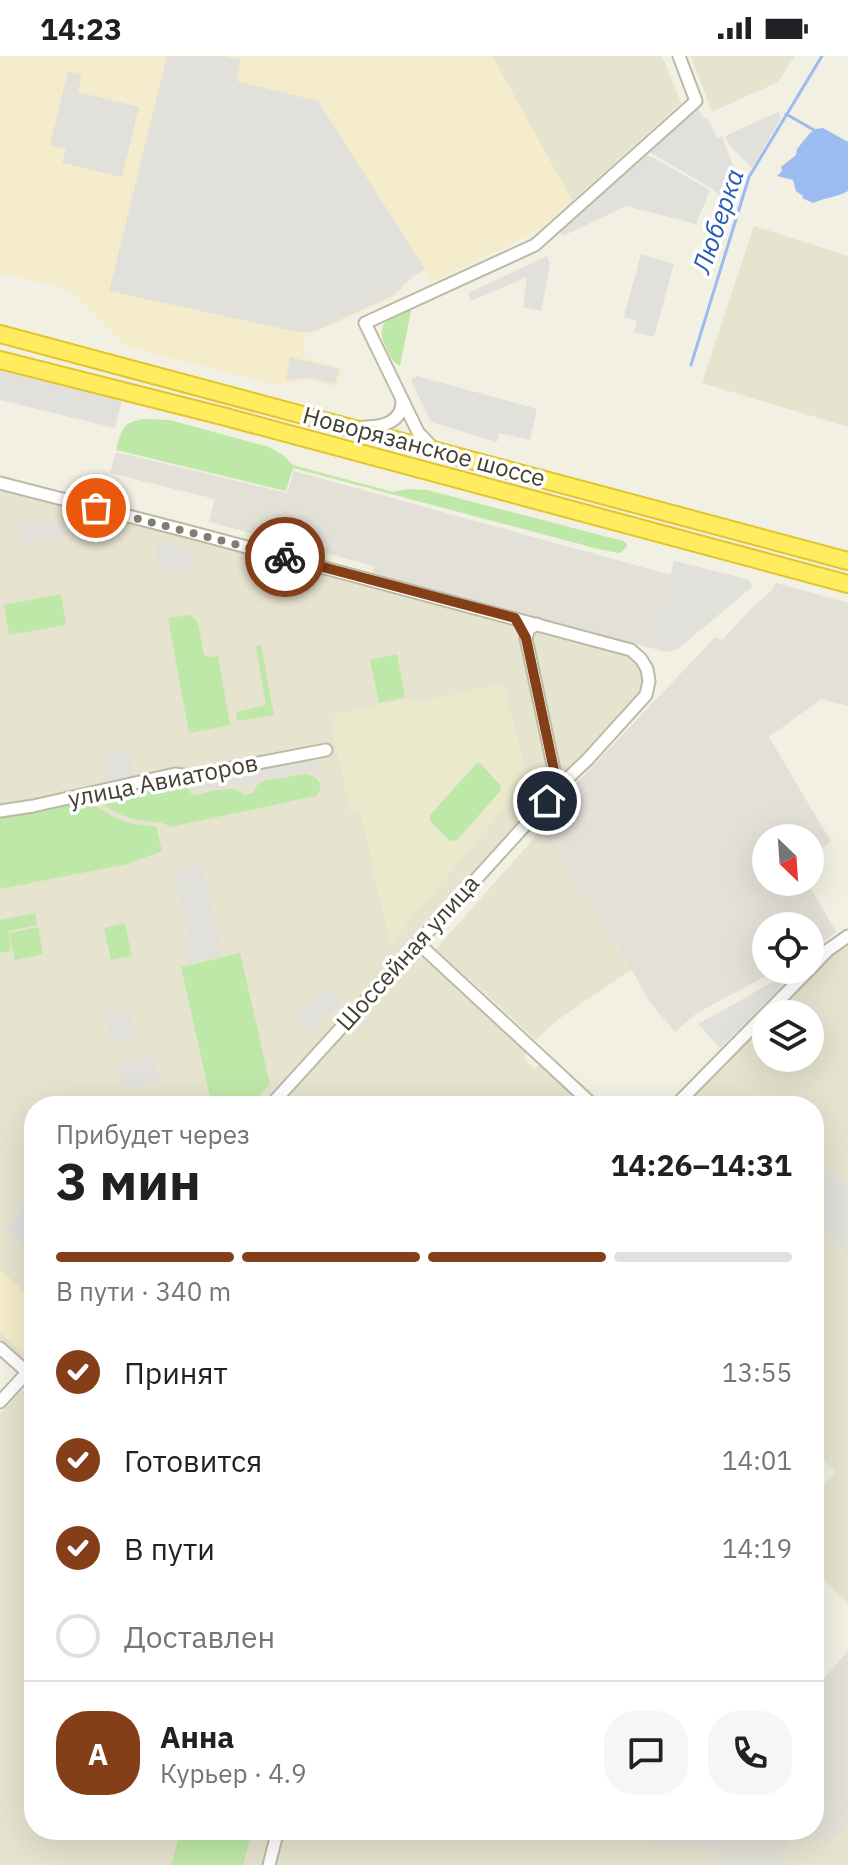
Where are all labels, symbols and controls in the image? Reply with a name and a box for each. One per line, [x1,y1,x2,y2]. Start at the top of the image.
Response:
text: 14:23 [40,9,122,48]
water label: Люберка [683,164,751,279]
street label: Новорязанское шоссе [300,398,549,494]
pin [62,474,130,542]
icon: bag [74,486,118,530]
courier [245,517,325,597]
icon: bike [263,535,307,579]
street label: улица Авиаторов [65,746,260,814]
pin [513,767,581,835]
icon: home [525,779,569,823]
north arrow [752,824,824,896]
map controls [752,824,824,1072]
street label: Шоссейная улица [329,867,486,1037]
button: locate [752,912,824,984]
button: layers [752,1000,824,1072]
text: Прибудет через [56,1117,250,1151]
text: 14:26–14:31 [611,1145,792,1184]
text: 3 мин [56,1147,201,1214]
text: В пути · 340 m [56,1274,231,1308]
icon: check [56,1350,100,1394]
text: Принят [124,1353,228,1392]
text: 13:55 [722,1355,792,1389]
icon: check [56,1438,100,1482]
text: Готовится [124,1441,262,1480]
text: 14:01 [722,1443,792,1477]
icon: check [56,1526,100,1570]
text: В пути [124,1529,215,1568]
text: 14:19 [722,1531,792,1565]
text: Доставлен [124,1617,275,1656]
button: chat [604,1711,688,1795]
button: phone [708,1711,792,1795]
text: Анна [160,1717,234,1756]
text: А [88,1734,108,1773]
text: Курьер · 4.9 [160,1756,307,1790]

